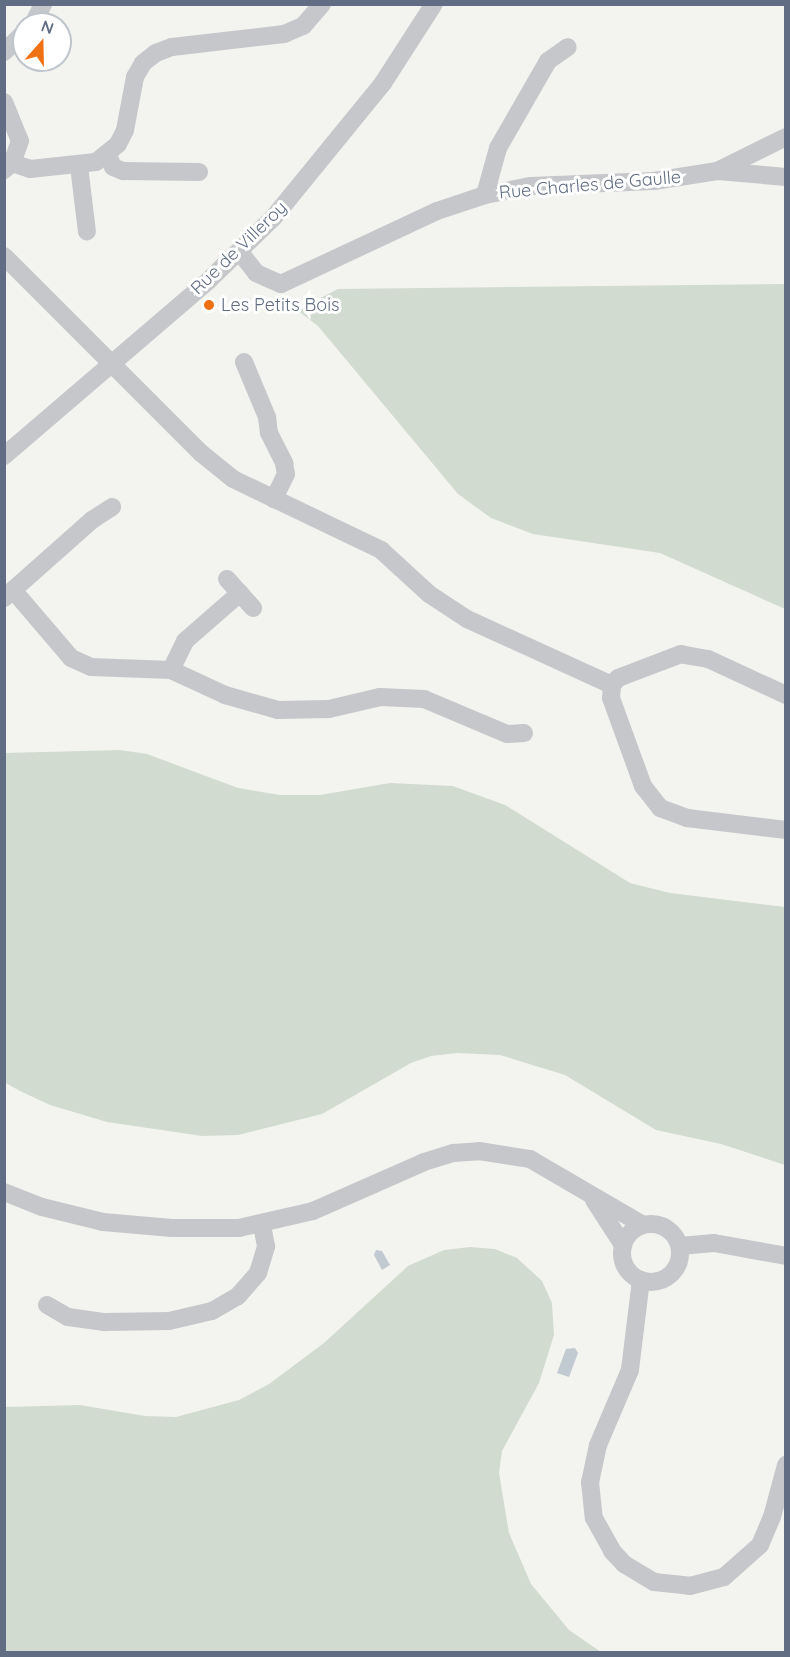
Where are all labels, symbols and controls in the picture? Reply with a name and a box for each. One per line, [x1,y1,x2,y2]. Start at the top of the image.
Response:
north arrow [12,12,72,72]
text: N [39,16,56,38]
street label: Rue Charles de Gaulle [498,166,682,204]
street label: Rue de Villeroy [187,197,291,299]
place label: Les Petits Bois [221,294,339,316]
marker: Les Petits Bois [202,298,216,312]

